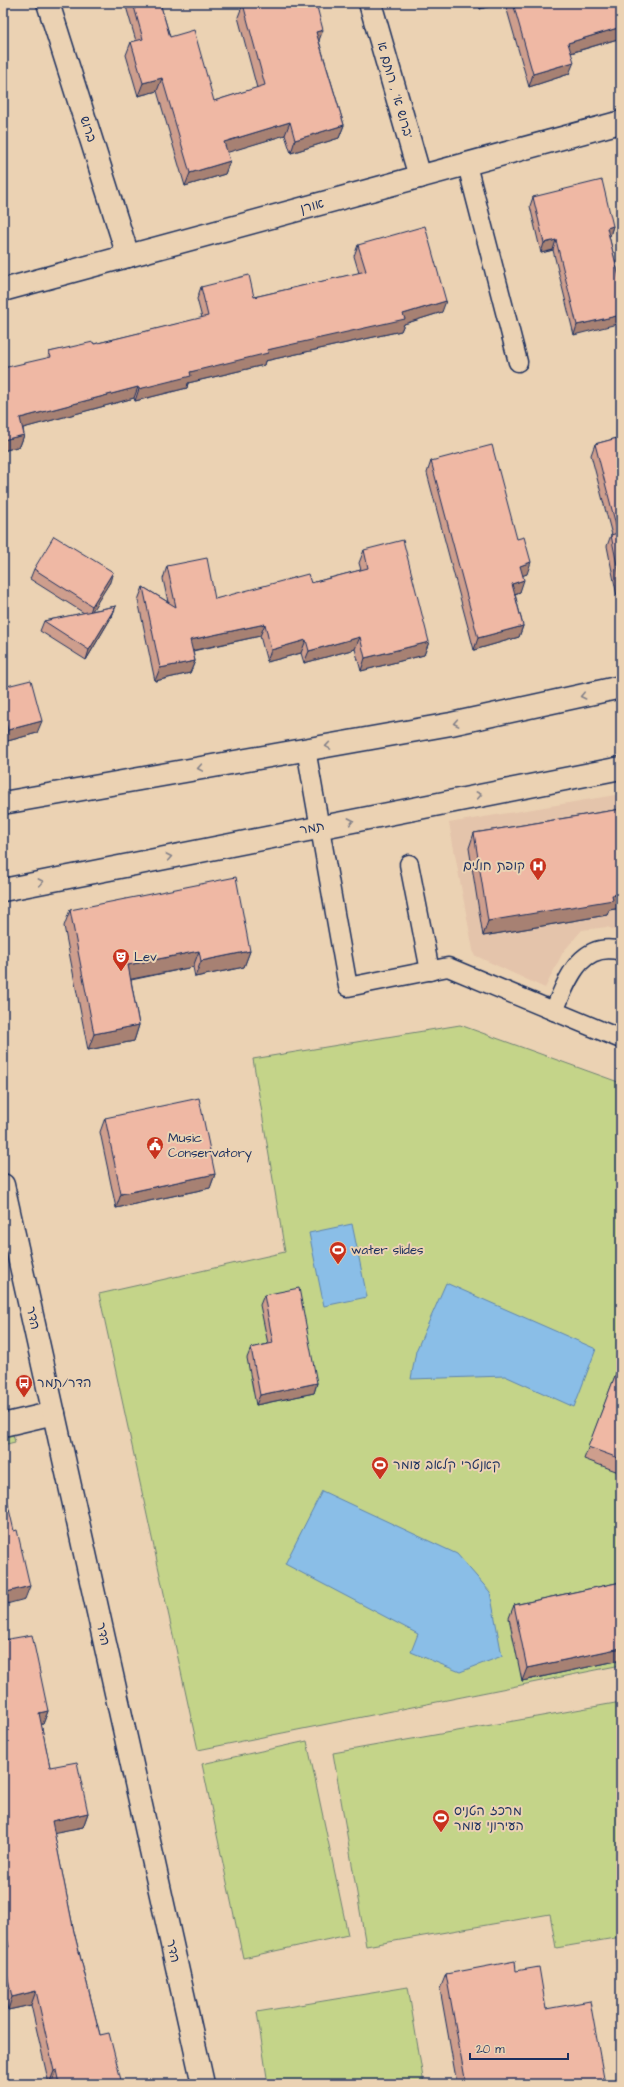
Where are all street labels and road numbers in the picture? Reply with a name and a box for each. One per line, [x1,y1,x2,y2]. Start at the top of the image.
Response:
street label: ברוש א' , רותם א' [373,40,417,140]
street label: ברוש [75,114,101,145]
street label: אורן [298,194,326,218]
street label: תמר [298,817,326,839]
street label: הדר [22,1305,44,1331]
street label: הדר [92,1621,114,1647]
street label: הדר [162,1938,184,1964]

